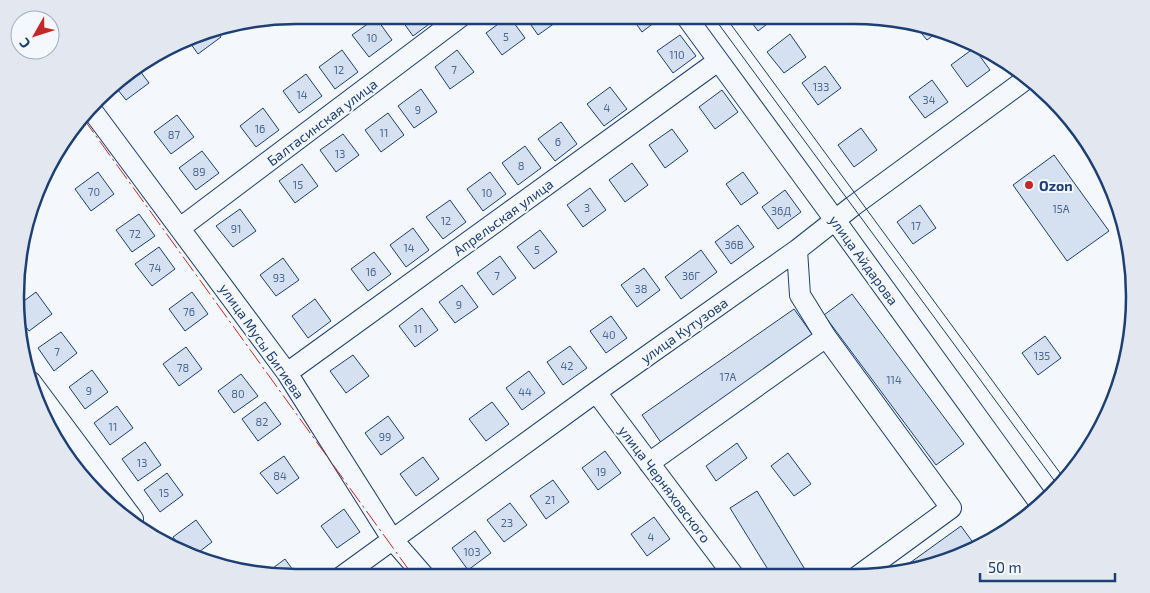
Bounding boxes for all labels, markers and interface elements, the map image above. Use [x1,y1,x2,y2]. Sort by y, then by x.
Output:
north arrow [10,10,60,60]
house number: 5 [503,30,509,43]
house number: 10 [366,31,378,44]
text: С [15,35,34,52]
house number: 110 [669,48,685,61]
house number: 12 [334,63,344,76]
house number: 7 [451,63,457,76]
street label: Балтасинская улица [263,75,381,169]
house number: 133 [813,80,829,93]
house number: 14 [296,88,308,101]
house number: 34 [923,93,936,106]
house number: 4 [604,101,611,114]
house number: 9 [415,103,421,116]
house number: 16 [255,122,265,135]
house number: 11 [380,126,388,139]
house number: 87 [168,128,181,141]
house number: 6 [555,135,561,148]
house number: 13 [335,147,345,160]
house number: 8 [518,159,524,172]
house number: 89 [193,165,205,178]
street label: Апрельская улица [450,175,556,259]
place label: Ozon [1039,177,1073,194]
house number: 15 [293,178,303,191]
marker: Ozon [1023,179,1035,191]
house number: 70 [88,185,100,198]
house number: 10 [481,186,493,199]
house number: 3 [584,201,590,214]
house number: 15А [1052,202,1070,215]
house number: 36Д [771,204,791,217]
street label: улица Айдарова [826,212,902,308]
house number: 12 [441,214,451,227]
house number: 17 [911,219,921,232]
house number: 91 [231,222,241,235]
house number: 72 [129,227,141,240]
house number: 36В [724,238,744,251]
house number: 14 [403,241,415,254]
house number: 5 [534,243,540,256]
house number: 74 [149,261,161,274]
house number: 16 [366,265,376,278]
house number: 7 [494,269,500,282]
house number: 36Г [682,269,700,282]
house number: 93 [273,271,285,284]
street label: улица Мусы Бигиева [216,280,308,402]
house number: 38 [635,282,647,295]
street label: улица Кутузова [637,294,731,366]
house number: 9 [456,298,462,311]
house number: 76 [183,305,195,318]
house number: 11 [414,322,422,335]
house number: 40 [602,328,616,341]
house number: 7 [54,345,60,358]
house number: 135 [1034,349,1050,362]
house number: 42 [561,359,573,372]
house number: 78 [177,361,189,374]
house number: 17А [720,370,737,383]
house number: 114 [886,373,902,386]
house number: 9 [86,384,92,397]
house number: 44 [518,385,532,398]
house number: 80 [231,387,245,400]
house number: 82 [256,415,268,428]
house number: 11 [109,420,117,433]
street label: улица Черняховского [615,422,715,546]
house number: 99 [379,430,391,443]
house number: 13 [137,456,147,469]
house number: 19 [596,465,606,478]
house number: 84 [273,469,287,482]
house number: 15 [159,486,169,499]
house number: 21 [545,493,555,506]
house number: 23 [501,516,513,529]
house number: 4 [648,530,655,543]
house number: 103 [463,545,481,558]
scale bar [980,550,1115,582]
text: 50 m [988,558,1022,576]

